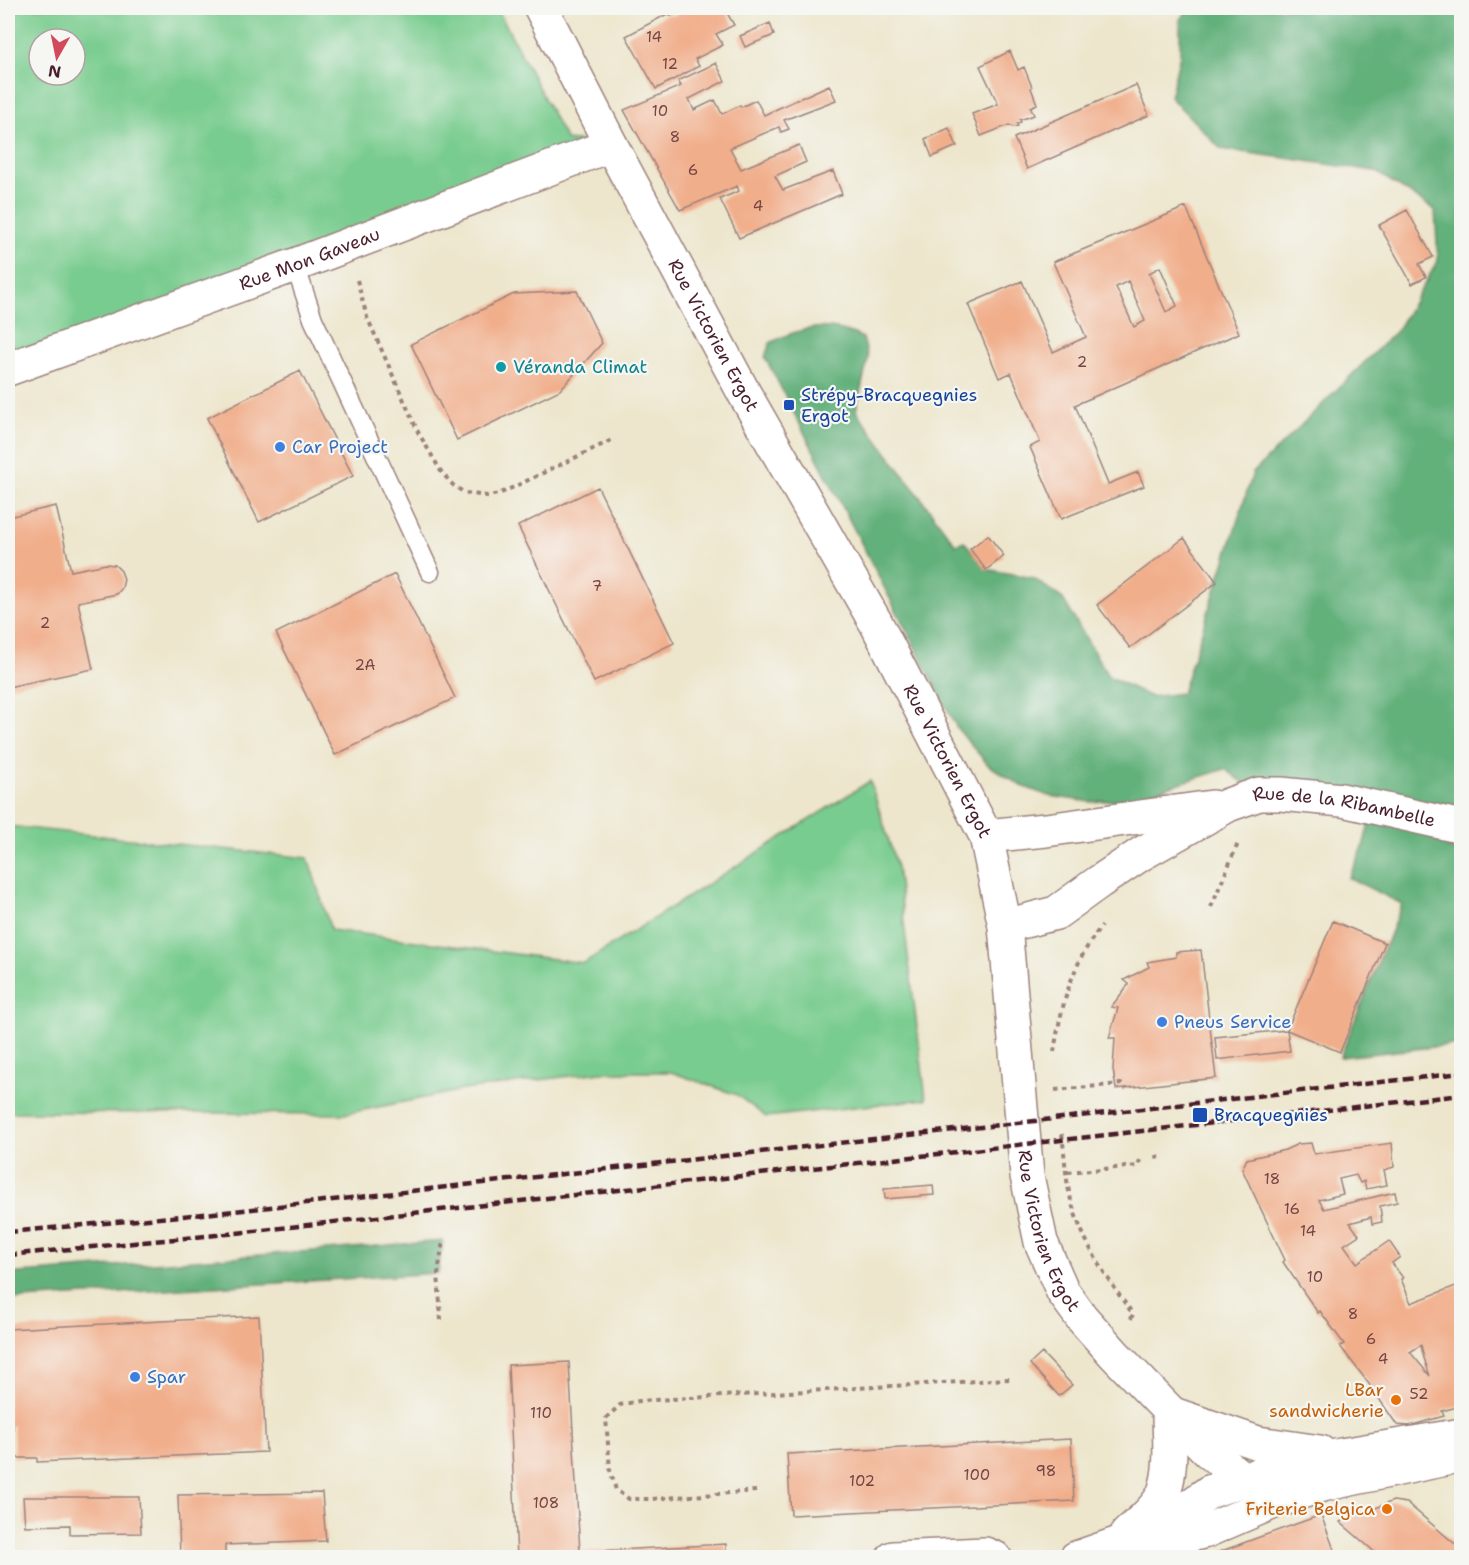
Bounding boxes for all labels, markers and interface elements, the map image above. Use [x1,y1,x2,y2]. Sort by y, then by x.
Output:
north arrow [27,27,87,87]
house number: 14 [646,27,662,47]
house number: 12 [662,54,678,74]
text: N [47,60,63,83]
house number: 10 [652,101,668,121]
house number: 8 [670,127,680,147]
house number: 6 [688,160,698,180]
house number: 4 [753,196,763,216]
street label: Rue Mon Gaveau [236,222,383,296]
street label: Rue Victorien Ergot [662,255,764,416]
house number: 2 [1077,352,1087,372]
place label: Véranda Climat [513,355,647,379]
marker: Véranda Climat [494,360,508,374]
place label: Strépy-Bracquegnies Ergot [801,383,978,428]
marker: Strépy-Bracquegnies Ergot [782,398,796,412]
place label: Car Project [292,435,388,459]
marker: Car Project [273,440,287,454]
house number: 7 [592,576,602,596]
house number: 2 [40,613,50,633]
house number: 2A [355,655,375,675]
street label: Rue Victorien Ergot [898,680,997,842]
street label: Rue de la Ribambelle [1249,781,1438,833]
place label: Pneus Service [1174,1010,1292,1034]
marker: Pneus Service [1155,1015,1169,1029]
place label: Bracquegnies [1214,1103,1328,1127]
marker: Bracquegnies [1191,1106,1209,1124]
street label: Rue Victorien Ergot [1013,1149,1086,1317]
house number: 18 [1264,1169,1280,1189]
house number: 16 [1284,1199,1300,1219]
house number: 14 [1300,1221,1316,1241]
house number: 10 [1307,1267,1323,1287]
house number: 8 [1348,1304,1358,1324]
house number: 6 [1366,1329,1376,1349]
house number: 4 [1378,1349,1388,1369]
place label: Spar [147,1365,186,1389]
marker: Spar [128,1370,142,1384]
place label: LBar sandwicherie [1269,1378,1384,1423]
house number: 52 [1410,1384,1428,1404]
marker: LBar sandwicherie [1389,1393,1403,1407]
house number: 110 [530,1403,552,1423]
house number: 98 [1036,1461,1056,1481]
house number: 100 [964,1465,990,1485]
house number: 102 [849,1471,875,1491]
house number: 108 [533,1493,559,1513]
place label: Friterie Belgica [1246,1497,1375,1521]
marker: Friterie Belgica [1380,1502,1394,1516]

